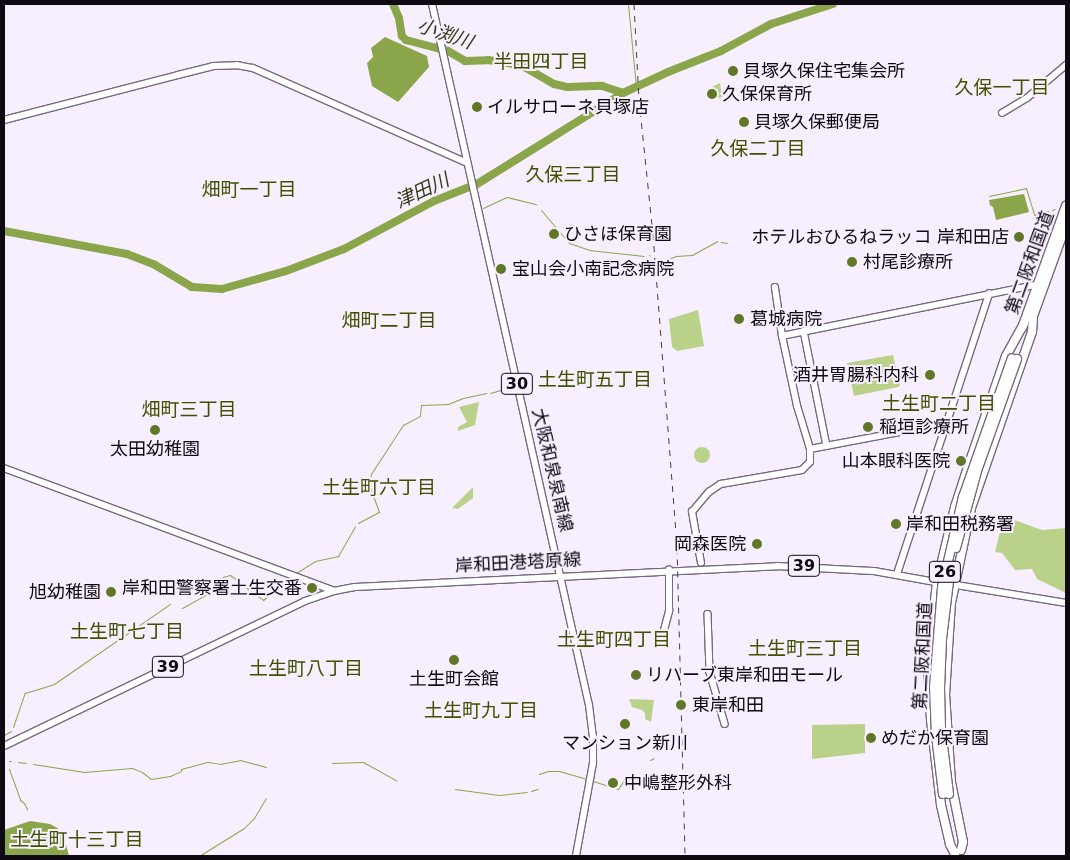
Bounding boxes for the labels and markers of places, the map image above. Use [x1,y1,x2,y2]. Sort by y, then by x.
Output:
place label: 貝塚久保住宅集会所 [743,60,905,82]
marker: 貝塚久保住宅集会所 [727,65,739,77]
place label: 久保保育所 [722,83,812,105]
marker: 久保保育所 [706,88,718,100]
place label: イルサローネ貝塚店 [487,96,649,118]
marker: イルサローネ貝塚店 [471,101,483,113]
place label: 貝塚久保郵便局 [754,111,880,133]
marker: 貝塚久保郵便局 [738,116,750,128]
place label: ひさほ保育園 [564,223,672,245]
place label: ホテルおひるねラッコ 岸和田店 [751,226,1009,248]
marker: ひさほ保育園 [548,228,560,240]
marker: ホテルおひるねラッコ 岸和田店 [1013,231,1025,243]
place label: 村尾診療所 [863,251,953,273]
marker: 村尾診療所 [845,255,859,269]
place label: 宝山会小南記念病院 [512,258,674,280]
marker: 宝山会小南記念病院 [494,262,508,276]
place label: 葛城病院 [750,308,822,330]
marker: 葛城病院 [732,312,746,326]
place label: 酒井胃腸科内科 [793,364,919,386]
marker: 酒井胃腸科内科 [923,368,937,382]
place label: 稲垣診療所 [879,416,969,438]
marker: 稲垣診療所 [861,420,875,434]
marker: 太田幼稚園 [149,424,161,436]
place label: 太田幼稚園 [110,438,200,460]
place label: 山本眼科医院 [842,450,950,472]
marker: 山本眼科医院 [954,454,968,468]
place label: 岸和田税務署 [906,513,1014,535]
marker: 岸和田税務署 [890,518,902,530]
place label: 岡森医院 [674,533,746,555]
marker: 岡森医院 [750,537,764,551]
place label: 岸和田警察署土生交番 [122,577,302,599]
place label: 旭幼稚園 [29,581,101,603]
marker: 岸和田警察署土生交番 [306,582,318,594]
marker: 旭幼稚園 [105,586,117,598]
marker: 土生町会館 [448,654,460,666]
place label: リハーブ東岸和田モール [646,664,844,686]
place label: 土生町会館 [409,668,499,690]
marker: リハーブ東岸和田モール [630,669,642,681]
place label: 東岸和田 [692,694,764,716]
marker: 東岸和田 [674,698,688,712]
marker: マンション新川 [619,718,631,730]
place label: めだか保育園 [881,727,989,749]
place label: マンション新川 [562,732,688,754]
marker: めだか保育園 [865,732,877,744]
place label: 中嶋整形外科 [624,772,732,794]
marker: 中嶋整形外科 [606,776,620,790]

